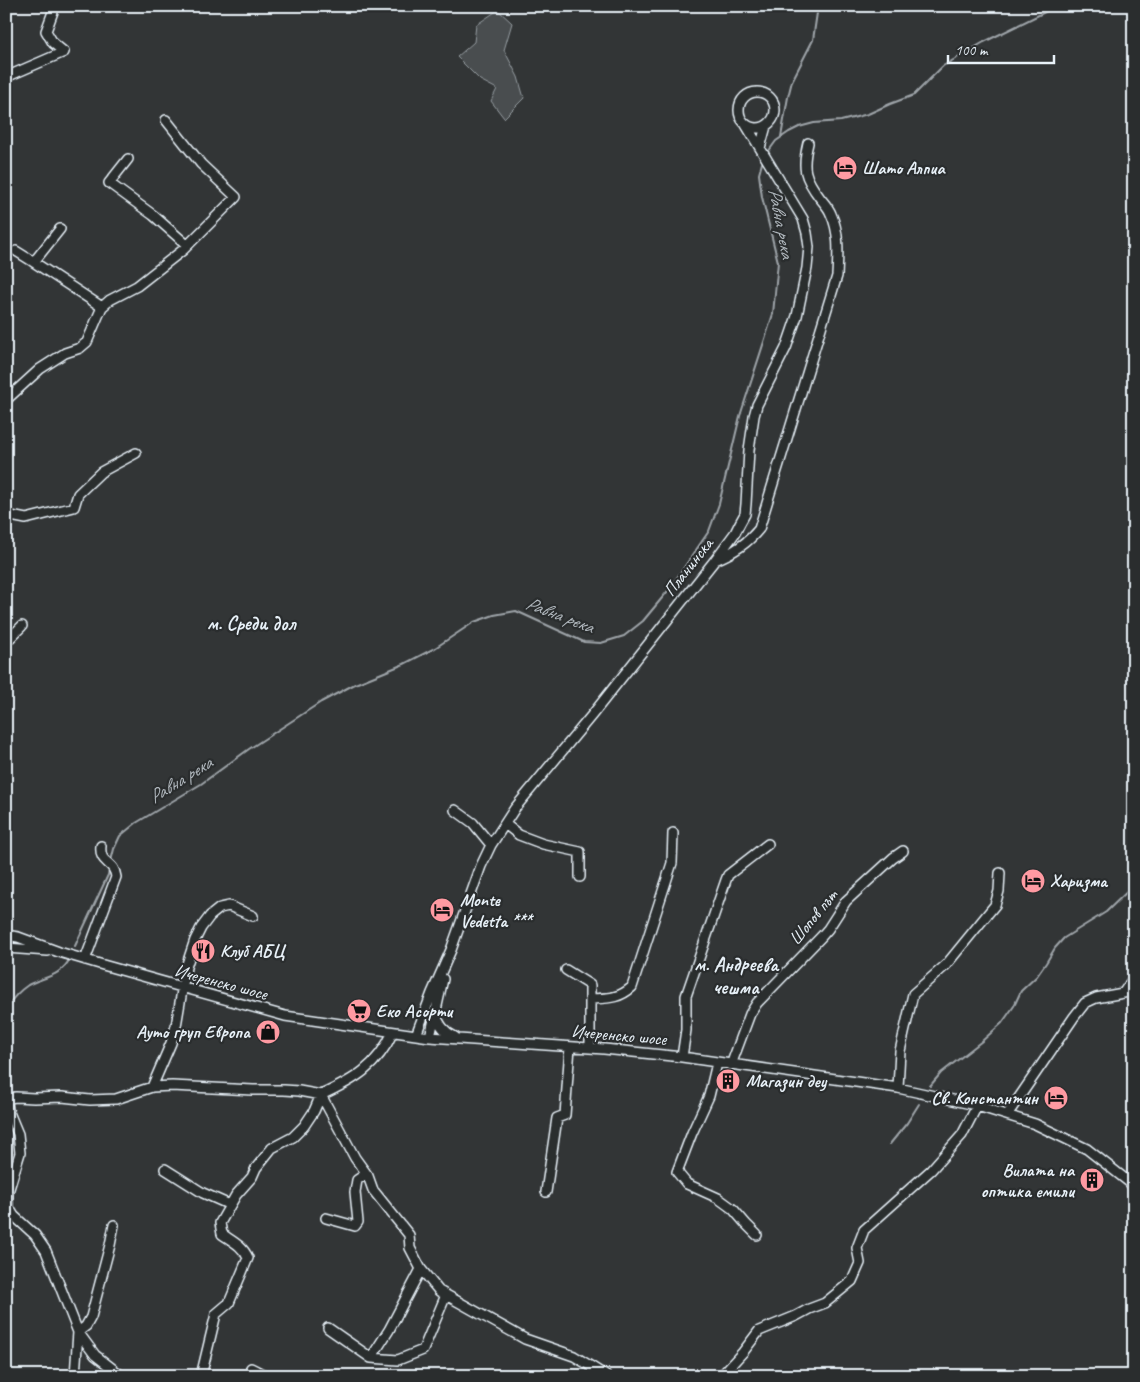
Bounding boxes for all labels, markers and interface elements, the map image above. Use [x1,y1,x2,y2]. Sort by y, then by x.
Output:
scale bar [948,32,1054,64]
text: 100 m [955,41,989,60]
hotel icon: Шато Алпиа [832,155,858,181]
place label: Шато Алпиа [862,157,946,179]
water label: Равна река [763,186,800,262]
street label: Планинска [658,532,719,601]
water label: Равна река [522,591,598,639]
district label: м. Среди дол [207,611,297,636]
water label: Равна река [144,750,218,809]
hotel icon: Харизма [1020,868,1046,894]
place label: Харизма [1050,870,1109,893]
street label: Шопов път [784,883,843,949]
place label: Monte Vedetta *** [460,889,534,932]
hotel icon: Monte Vedetta *** [429,897,455,923]
restaurant icon: Клуб АБЦ [190,938,216,964]
place label: Клуб АБЦ [220,940,287,962]
district label: м. Андреева чешма [694,952,780,1000]
street label: Ичеренско шосе [172,959,271,1005]
supermarket icon: Еко Асорти [346,998,372,1024]
place label: Еко Асорти [376,1000,454,1022]
shop icon: Ауто груп Европа [255,1019,281,1045]
street label: Ичеренско шосе [571,1020,669,1050]
place label: Ауто груп Европа [136,1021,251,1043]
building icon: Магазин деу [715,1068,741,1094]
place label: Магазин деу [746,1070,827,1093]
hotel icon: Св. Константин [1043,1085,1069,1111]
place label: Св. Константин [931,1087,1040,1109]
place label: Вилата на оптика емили [981,1159,1076,1202]
building icon: Вилата на оптика емили [1079,1167,1105,1193]

